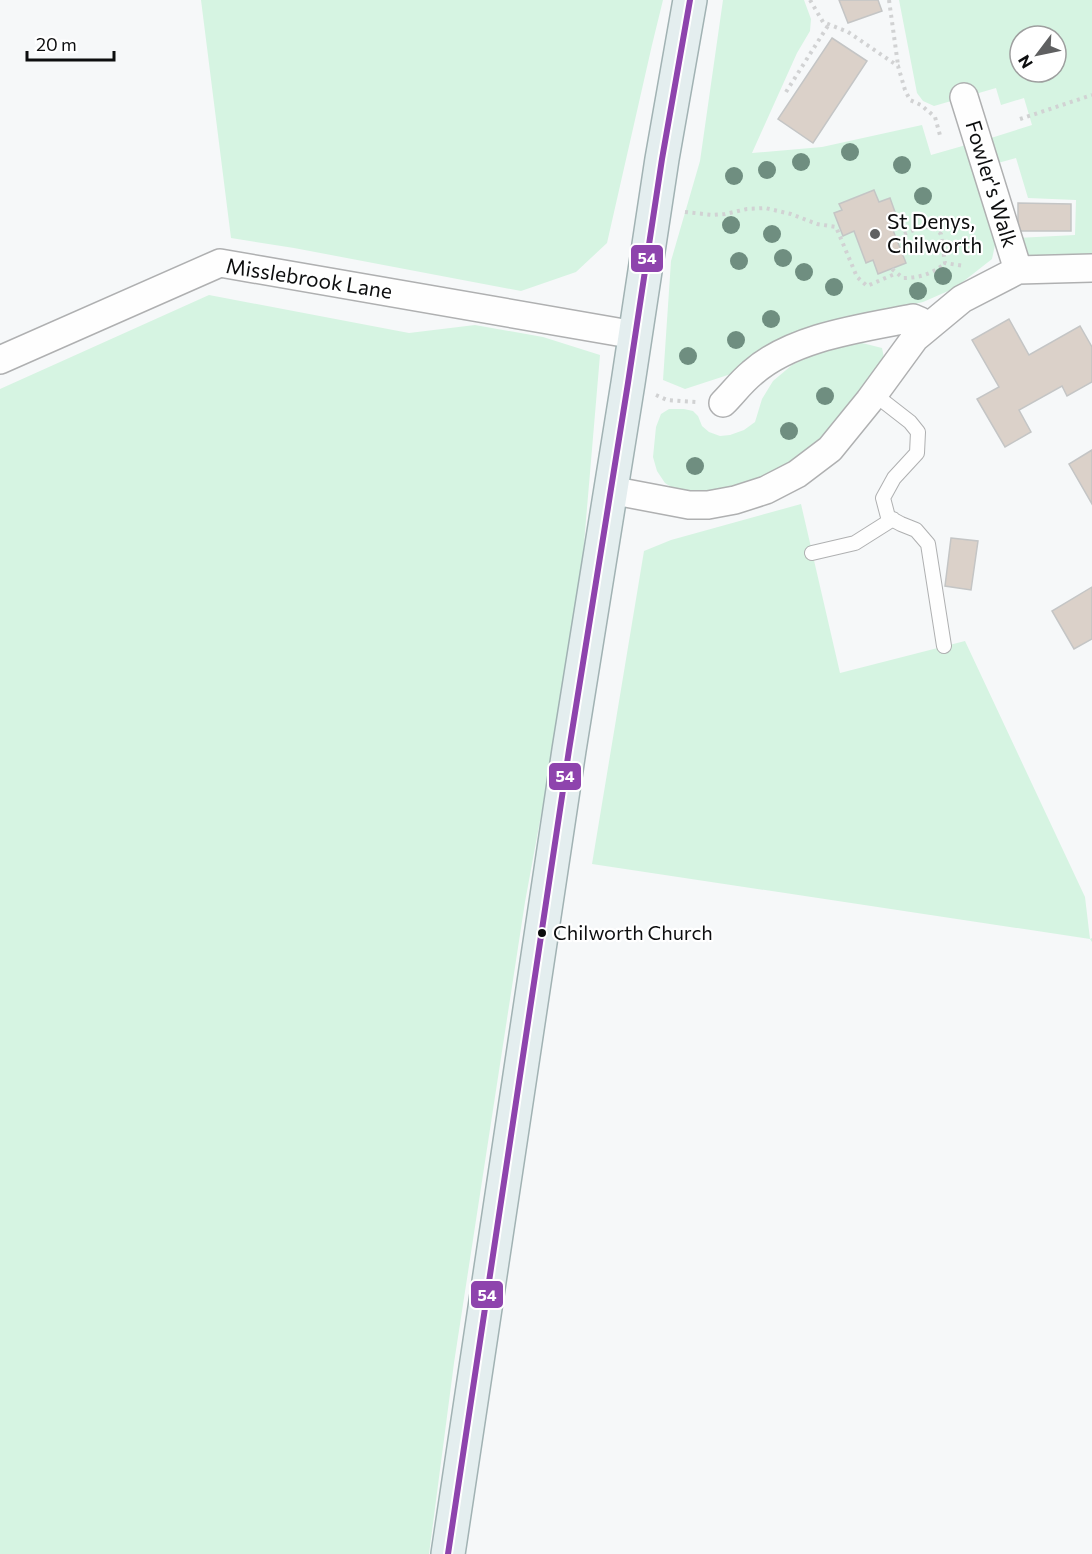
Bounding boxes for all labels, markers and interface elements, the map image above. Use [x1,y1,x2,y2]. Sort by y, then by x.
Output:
scale bar [27,24,114,62]
north arrow [1008,24,1068,84]
text: 20 m [36,33,77,55]
text: N [1014,52,1036,72]
street label: Fowler's Walk [961,117,1024,250]
place label: St Denys, Chilworth [887,208,982,257]
marker: St Denys, Chilworth [868,227,882,241]
line badge: 54 [630,244,664,273]
text: 54 [637,248,657,267]
street label: Misslebrook Lane [224,252,394,303]
line badge: 54 [548,762,582,791]
text: 54 [555,766,575,785]
place label: Chilworth Church [553,920,713,944]
marker: Chilworth Church [536,927,548,939]
line badge: 54 [470,1280,504,1309]
text: 54 [477,1285,497,1304]

